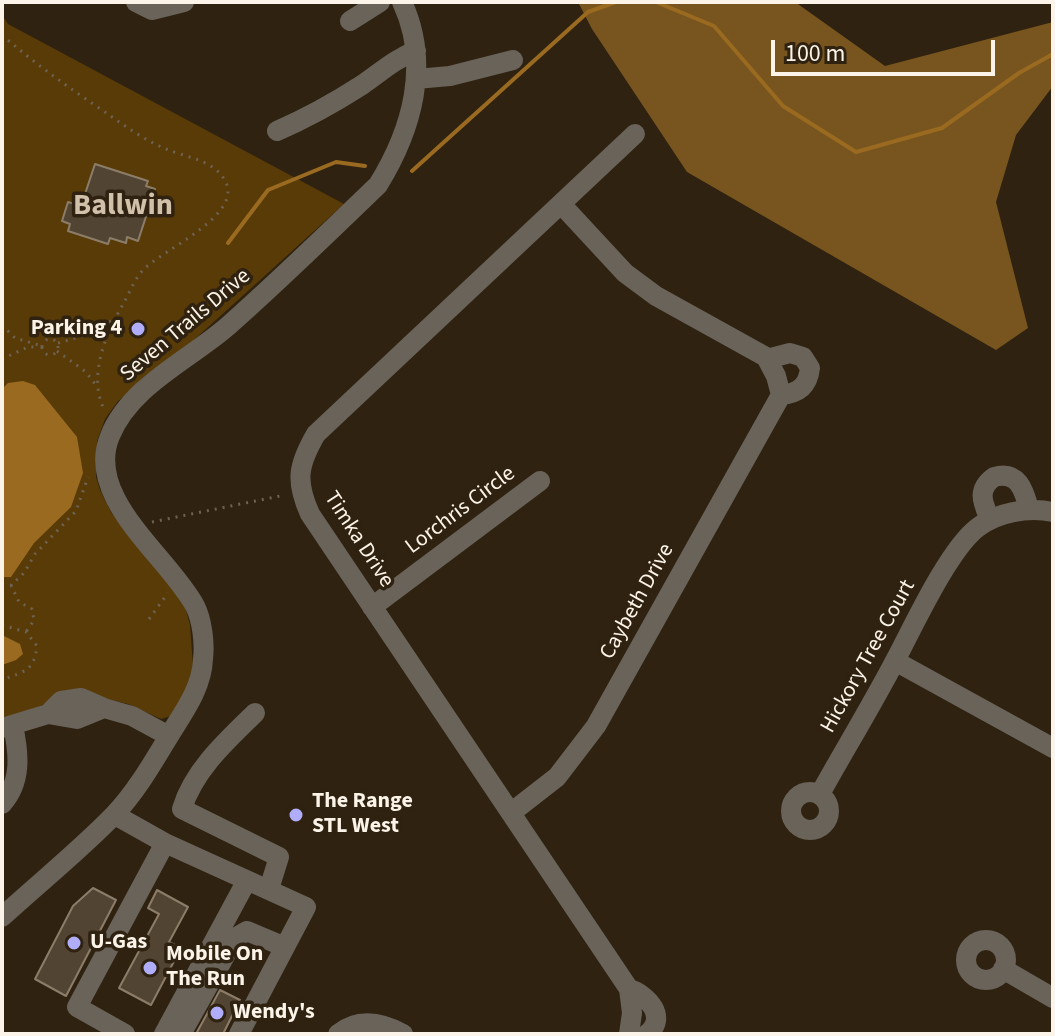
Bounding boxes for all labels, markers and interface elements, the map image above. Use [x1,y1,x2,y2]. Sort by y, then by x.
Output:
scale bar [775,24,999,74]
text: 100 m [785,36,845,71]
district label: Ballwin [73,189,173,225]
street label: Seven Trails Drive [116,264,256,388]
place label: Parking 4 [31,316,122,342]
marker: Parking 4 [129,320,147,338]
street label: Lorchris Circle [401,461,521,561]
street label: Timka Drive [317,487,399,593]
street label: Caybeth Drive [595,540,681,664]
street label: Hickory Tree Court [816,576,922,738]
place label: The Range STL West [312,789,413,840]
marker: The Range STL West [287,806,305,824]
place label: U-Gas [90,930,147,956]
marker: U-Gas [65,934,83,952]
place label: Mobile On The Run [166,942,263,994]
marker: Mobile On The Run [141,959,159,977]
place label: Wendy's [233,1000,315,1026]
marker: Wendy's [208,1004,226,1022]

